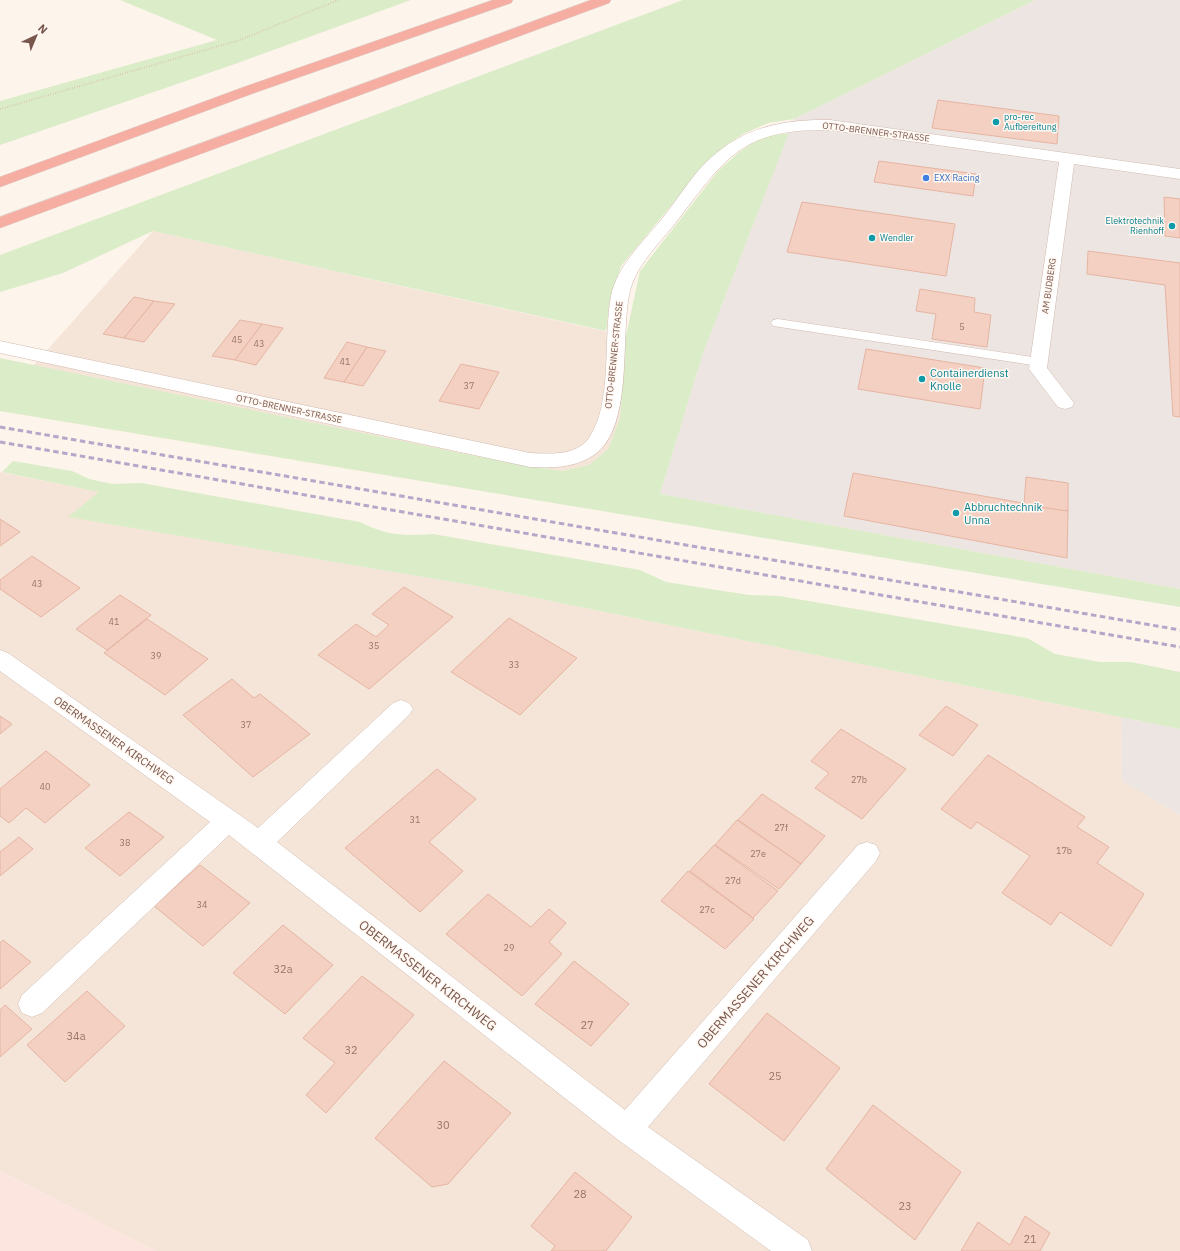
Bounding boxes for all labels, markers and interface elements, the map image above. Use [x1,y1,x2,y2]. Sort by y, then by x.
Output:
north arrow [16,16,56,56]
text: N [35,21,51,37]
place label: pro-rec Aufbereitung [1004,111,1057,132]
marker: pro-rec Aufbereitung [991,117,1001,127]
street label: OTTO-BRENNER-STRASSE [822,119,930,144]
place label: EXX Racing [934,172,980,183]
marker: EXX Racing [921,173,931,183]
place label: Elektrotechnik Rienhoff [1105,215,1164,236]
marker: Elektrotechnik Rienhoff [1167,221,1177,231]
place label: Wendler [880,232,915,243]
marker: Wendler [867,233,877,243]
street label: AM BUDBERG [1039,257,1058,315]
street label: OTTO-BRENNER-STRASSE [602,301,625,409]
house number: 5 [959,321,965,332]
house number: 45 [232,334,242,345]
house number: 43 [254,338,264,349]
house number: 41 [340,356,350,367]
place label: Containerdienst Knolle [930,366,1009,393]
marker: Containerdienst Knolle [917,374,927,384]
house number: 37 [464,380,474,391]
street label: OTTO-BRENNER-STRASSE [235,392,343,425]
place label: Abbruchtechnik Unna [964,500,1043,527]
marker: Abbruchtechnik Unna [951,508,961,518]
house number: 43 [32,578,42,589]
house number: 41 [109,616,119,627]
house number: 35 [369,640,379,651]
house number: 39 [151,650,161,661]
house number: 33 [509,659,519,670]
street label: OBERMASSENER KIRCHWEG [51,693,177,787]
house number: 37 [241,719,251,730]
house number: 27b [851,774,867,785]
house number: 40 [40,781,50,792]
house number: 31 [410,814,420,825]
house number: 27f [774,822,788,833]
house number: 38 [120,837,130,848]
house number: 17b [1056,845,1072,856]
house number: 27e [750,848,766,859]
house number: 27d [725,875,741,886]
house number: 34 [197,899,207,910]
house number: 27c [699,904,715,915]
street label: OBERMASSENER KIRCHWEG [693,912,818,1052]
street label: OBERMASSENER KIRCHWEG [355,916,500,1035]
house number: 29 [504,942,514,953]
house number: 32a [273,962,293,976]
house number: 27 [580,1018,594,1032]
house number: 34a [66,1029,86,1043]
house number: 32 [344,1043,358,1057]
house number: 25 [768,1069,782,1083]
house number: 30 [436,1118,450,1132]
house number: 28 [573,1187,587,1201]
house number: 23 [898,1199,912,1213]
house number: 21 [1023,1232,1037,1246]

